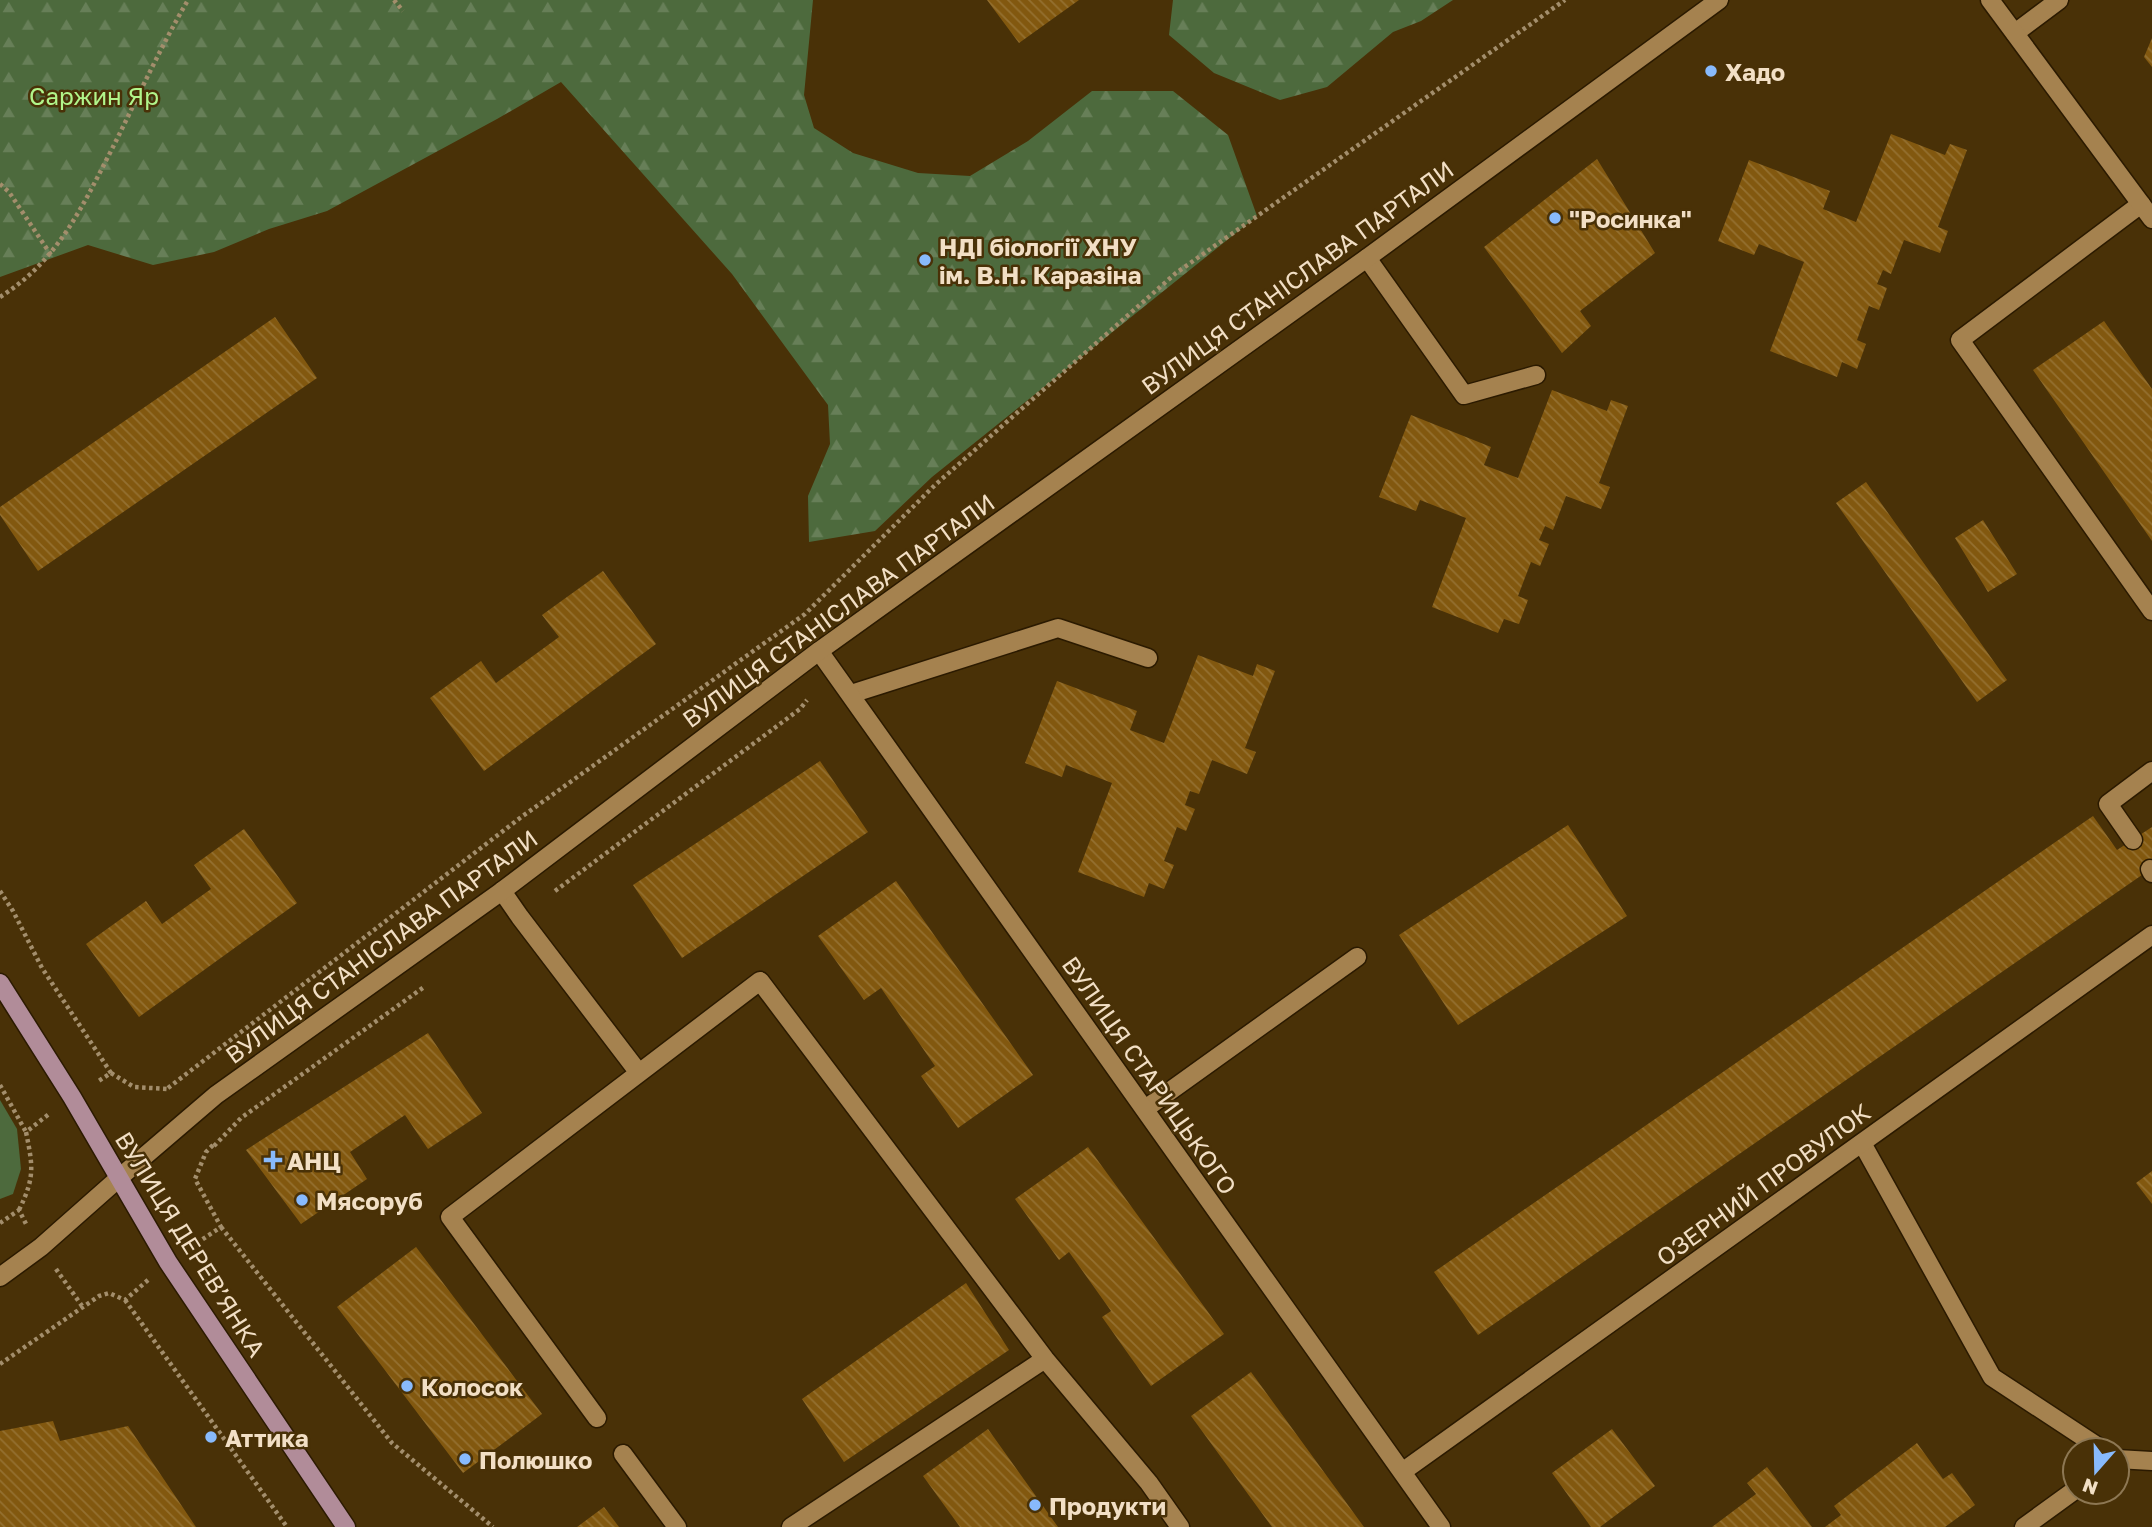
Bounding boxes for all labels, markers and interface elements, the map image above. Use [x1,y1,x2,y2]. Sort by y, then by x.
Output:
place label: Хадо [1725,57,1785,86]
marker: Хадо [1703,63,1719,79]
park label: Саржин Яр [29,81,159,110]
street label: ВУЛИЦЯ СТАНІСЛАВА ПАРТАЛИ [1135,154,1459,400]
place label: "Росинка" [1569,204,1692,233]
marker: "Росинка" [1547,210,1563,226]
place label: НДІ біології ХНУ ім. В.Н. Каразіна [939,232,1141,289]
marker: НДІ біології ХНУ ім. В.Н. Каразіна [917,252,933,268]
street label: ВУЛИЦЯ СТАНІСЛАВА ПАРТАЛИ [676,487,1000,733]
street label: ВУЛИЦЯ СТАНІСЛАВА ПАРТАЛИ [219,823,543,1069]
street label: ВУЛИЦЯ СТАРИЦЬКОГО [1057,950,1243,1200]
street label: ОЗЕРНИЙ ПРОВУЛОК [1650,1097,1876,1271]
street label: ВУЛИЦЯ ДЕРЕВ’ЯНКА [110,1126,272,1362]
place label: АНЦ [287,1146,341,1175]
marker: АНЦ [265,1152,281,1168]
place label: Мясоруб [316,1186,423,1215]
marker: Мясоруб [294,1192,310,1208]
place label: Колосок [421,1372,523,1401]
marker: Колосок [399,1378,415,1394]
place label: Аттика [225,1423,309,1452]
marker: Аттика [203,1429,219,1445]
north arrow [2061,1436,2131,1506]
place label: Полюшко [479,1445,592,1474]
marker: Полюшко [457,1451,473,1467]
text: N [2079,1474,2101,1501]
place label: Продукти [1049,1491,1166,1520]
marker: Продукти [1027,1497,1043,1513]

